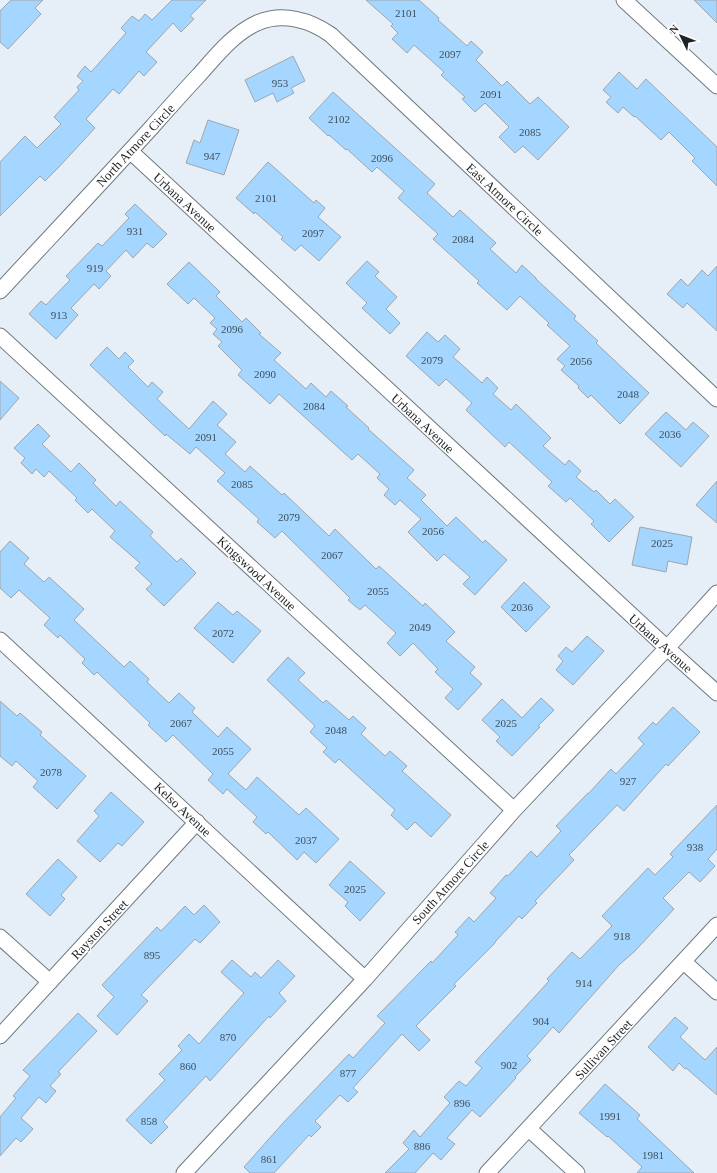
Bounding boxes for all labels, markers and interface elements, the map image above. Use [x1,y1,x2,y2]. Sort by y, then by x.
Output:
house number: 2101 [395,7,417,19]
north arrow [661,16,701,56]
text: N [667,22,681,36]
house number: 2097 [439,48,462,60]
house number: 953 [272,77,289,89]
house number: 2091 [480,88,502,100]
street label: North Atmore Circle [93,101,178,190]
house number: 2102 [328,113,350,125]
house number: 2085 [519,126,542,138]
house number: 947 [204,150,221,162]
house number: 2096 [371,152,394,164]
street label: East Atmore Circle [463,160,546,239]
street label: Urbana Avenue [150,170,219,235]
house number: 2101 [255,192,277,204]
house number: 931 [127,225,143,237]
house number: 2097 [302,227,325,239]
house number: 2084 [452,233,475,245]
house number: 919 [87,262,104,274]
house number: 913 [51,309,68,321]
house number: 2096 [221,323,244,335]
house number: 2079 [421,354,444,366]
house number: 2056 [570,355,593,367]
house number: 2090 [254,368,277,380]
house number: 2048 [617,388,640,400]
street label: Urbana Avenue [388,391,457,456]
house number: 2084 [303,400,326,412]
house number: 2036 [659,428,682,440]
house number: 2091 [195,431,217,443]
house number: 2085 [231,478,254,490]
house number: 2079 [278,511,301,523]
house number: 2056 [422,525,445,537]
street label: Kingswood Avenue [214,533,299,614]
house number: 2025 [651,537,674,549]
house number: 2067 [321,549,344,561]
house number: 2055 [367,585,390,597]
house number: 2036 [511,601,534,613]
street label: Urbana Avenue [626,611,696,676]
house number: 2049 [409,621,432,633]
house number: 2072 [212,627,234,639]
house number: 2067 [170,717,193,729]
house number: 2025 [495,717,518,729]
house number: 2048 [325,724,348,736]
house number: 2055 [212,745,235,757]
house number: 2078 [40,766,63,778]
house number: 927 [620,775,637,787]
street label: Kelso Avenue [151,779,214,840]
house number: 2037 [295,834,318,846]
street label: South Atmore Circle [409,837,492,927]
house number: 938 [687,841,704,853]
house number: 2025 [344,883,367,895]
street label: Rayston Street [68,896,131,962]
house number: 918 [614,930,631,942]
house number: 895 [144,949,161,961]
house number: 914 [576,977,593,989]
house number: 904 [533,1015,550,1027]
street label: Sullivan Street [572,1016,635,1083]
house number: 870 [220,1031,237,1043]
house number: 902 [501,1059,517,1071]
house number: 860 [180,1060,197,1072]
house number: 877 [340,1067,357,1079]
house number: 896 [454,1097,471,1109]
house number: 1991 [599,1110,621,1122]
house number: 858 [141,1115,158,1127]
house number: 886 [414,1140,431,1152]
house number: 1981 [642,1149,664,1161]
house number: 861 [261,1153,277,1165]

